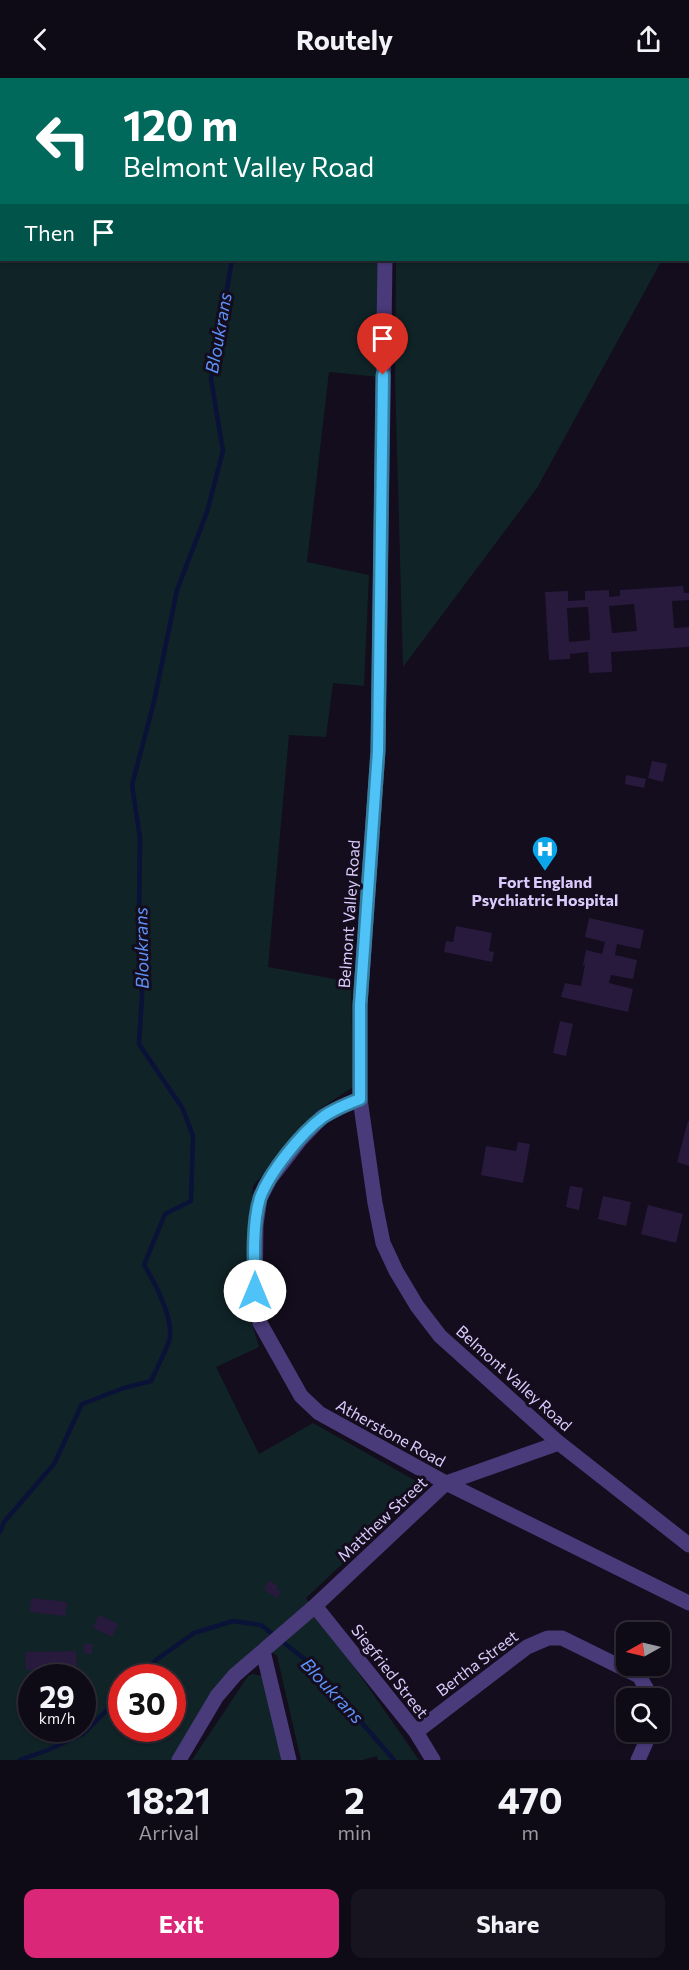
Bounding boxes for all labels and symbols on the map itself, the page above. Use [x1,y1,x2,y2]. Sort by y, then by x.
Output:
water label: Bloukrans [200,291,236,375]
pin [357,313,408,375]
hospital icon: Fort England Psychiatric Hospital [530,834,560,872]
street label: Belmont Valley Road [334,839,363,989]
place label: Fort England Psychiatric Hospital [472,872,618,909]
water label: Bloukrans [129,907,153,989]
position arrow [223,1259,287,1323]
street label: Belmont Valley Road [453,1321,576,1434]
street label: Atherstone Road [333,1395,449,1470]
street label: Matthew Street [333,1472,431,1565]
street label: Siegfried Street [348,1620,433,1722]
north arrow [616,1622,670,1676]
street label: Bertha Street [432,1625,522,1700]
water label: Bloukrans [297,1653,369,1728]
speed limit sign: 30 [108,1664,186,1742]

